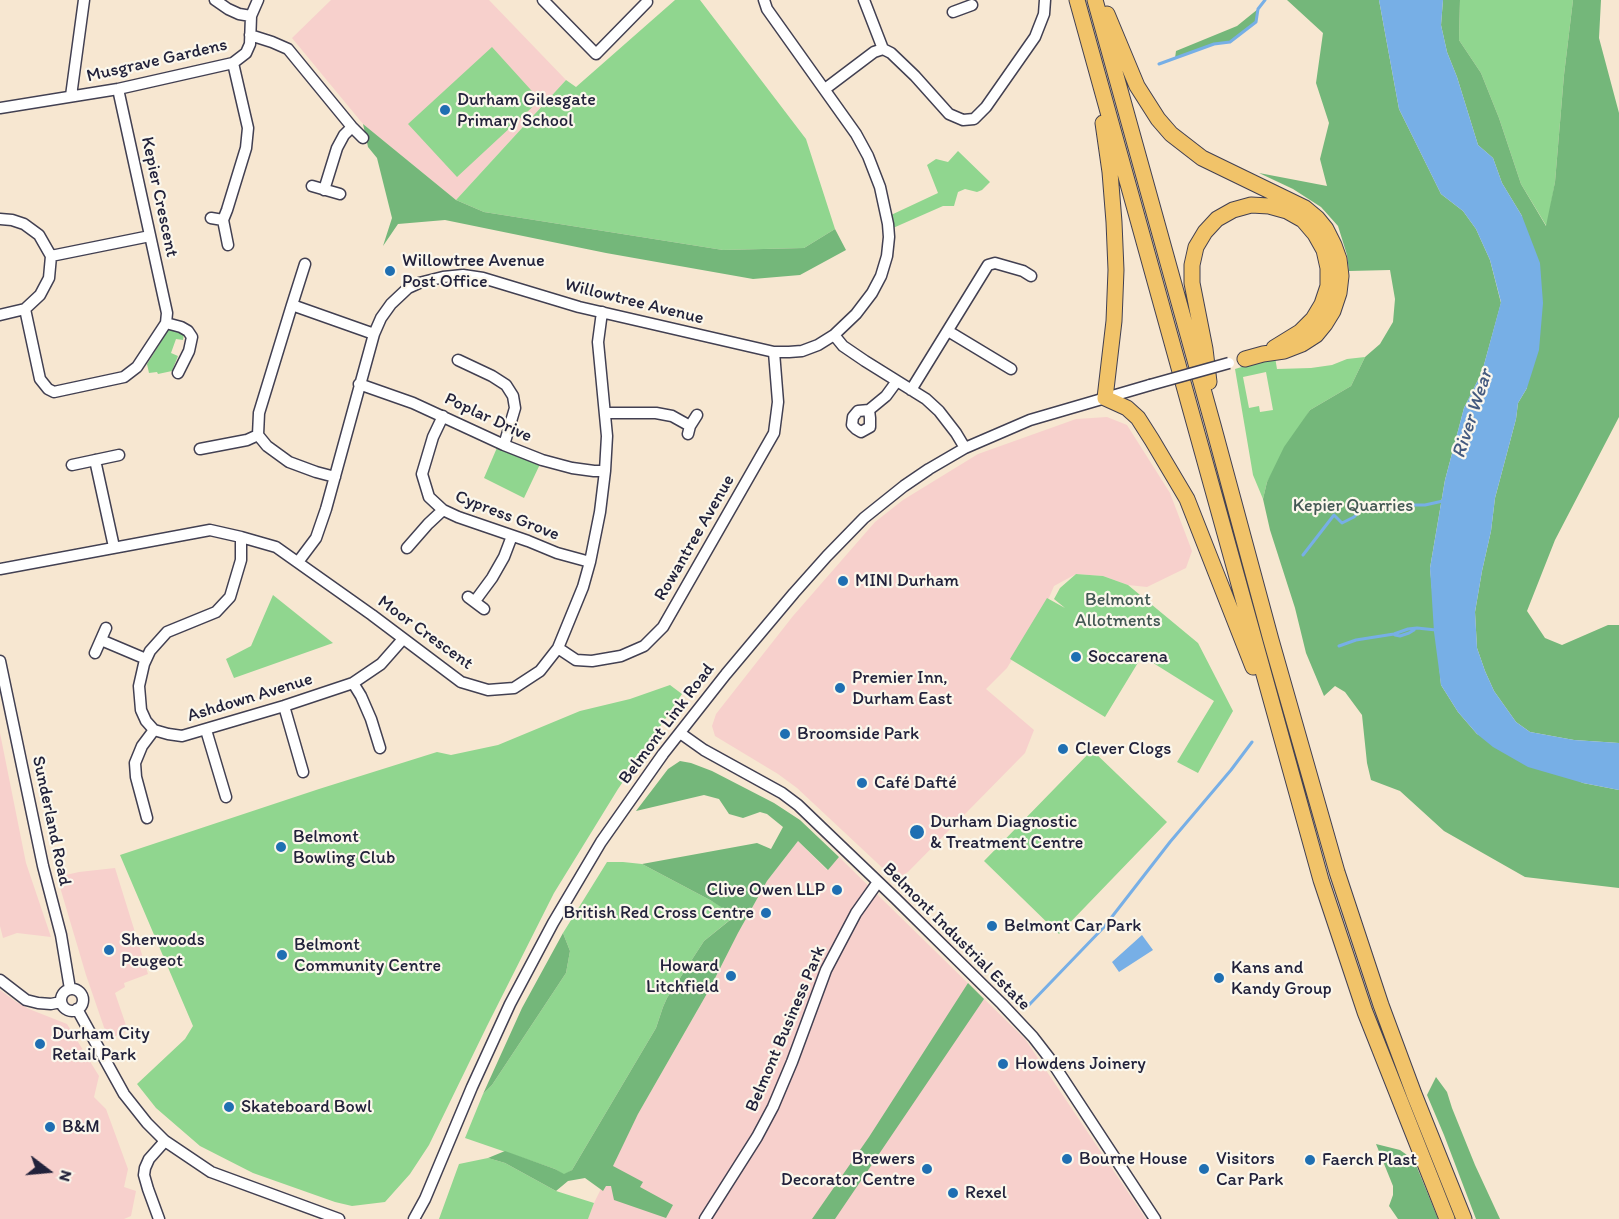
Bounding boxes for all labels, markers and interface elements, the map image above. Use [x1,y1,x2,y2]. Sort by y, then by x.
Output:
street label: Musgrave Gardens [85,34,229,88]
place label: Durham Gilesgate Primary School [457,89,596,132]
marker: Durham Gilesgate Primary School [438,103,452,117]
street label: Kepier Crescent [136,135,182,259]
place label: Willowtree Avenue Post Office [402,250,545,292]
marker: Willowtree Avenue Post Office [383,264,397,278]
street label: Willowtree Avenue [562,274,706,330]
water label: River Wear [1447,367,1499,461]
street label: Poplar Drive [441,388,535,448]
street label: Rowantree Avenue [650,471,740,605]
street label: Cypress Grove [452,486,562,546]
park label: Kepier Quarries [1293,495,1413,517]
place label: MINI Durham [855,570,959,592]
marker: MINI Durham [836,574,850,588]
park label: Belmont Allotments [1075,589,1161,632]
street label: Moor Crescent [373,591,477,675]
place label: Soccarena [1088,646,1168,668]
marker: Soccarena [1069,650,1083,664]
street label: Belmont Link Road [614,659,720,789]
place label: Premier Inn, Durham East [852,667,952,710]
street label: Ashdown Avenue [185,669,315,727]
marker: Premier Inn, Durham East [833,681,847,695]
place label: Broomside Park [797,723,919,745]
marker: Broomside Park [778,727,792,741]
place label: Clever Clogs [1075,738,1171,760]
marker: Clever Clogs [1056,742,1070,756]
street label: Sunderland Road [27,754,75,888]
place label: Café Dafté [874,772,957,794]
marker: Café Dafté [855,776,869,790]
place label: Durham Diagnostic & Treatment Centre [930,811,1083,854]
marker: Durham Diagnostic & Treatment Centre [908,823,926,841]
place label: Belmont Bowling Club [293,826,395,868]
marker: Belmont Bowling Club [274,840,288,854]
street label: Belmont Industrial Estate [877,858,1035,1016]
place label: Clive Owen LLP [707,879,825,901]
marker: Clive Owen LLP [830,883,844,897]
place label: British Red Cross Centre [563,902,754,924]
marker: British Red Cross Centre [759,906,773,920]
place label: Belmont Car Park [1004,915,1142,937]
marker: Belmont Car Park [985,919,999,933]
place label: Sherwoods Peugeot [121,929,205,972]
place label: Belmont Community Centre [294,934,441,976]
marker: Sherwoods Peugeot [102,943,116,957]
street label: Belmont Business Park [741,943,831,1115]
marker: Belmont Community Centre [275,948,289,962]
place label: Howard Litchfield [646,955,719,998]
place label: Kans and Kandy Group [1231,957,1332,1000]
marker: Howard Litchfield [724,969,738,983]
marker: Kans and Kandy Group [1212,971,1226,985]
place label: Durham City Retail Park [52,1023,150,1066]
marker: Durham City Retail Park [33,1037,47,1051]
place label: Howdens Joinery [1015,1053,1146,1075]
marker: Howdens Joinery [996,1057,1010,1071]
place label: Skateboard Bowl [241,1096,372,1118]
marker: Skateboard Bowl [222,1100,236,1114]
place label: B&M [62,1116,100,1138]
marker: B&M [43,1120,57,1134]
north arrow [18,1141,78,1201]
place label: Brewers Decorator Centre [781,1148,915,1190]
place label: Bourne House [1079,1148,1187,1170]
place label: Visitors Car Park [1216,1148,1284,1190]
place label: Faerch Plast [1322,1149,1417,1171]
marker: Bourne House [1060,1152,1074,1166]
marker: Faerch Plast [1303,1153,1317,1167]
marker: Brewers Decorator Centre [920,1162,934,1176]
marker: Visitors Car Park [1197,1162,1211,1176]
text: N [55,1168,76,1184]
place label: Rexel [965,1182,1007,1204]
marker: Rexel [946,1186,960,1200]

